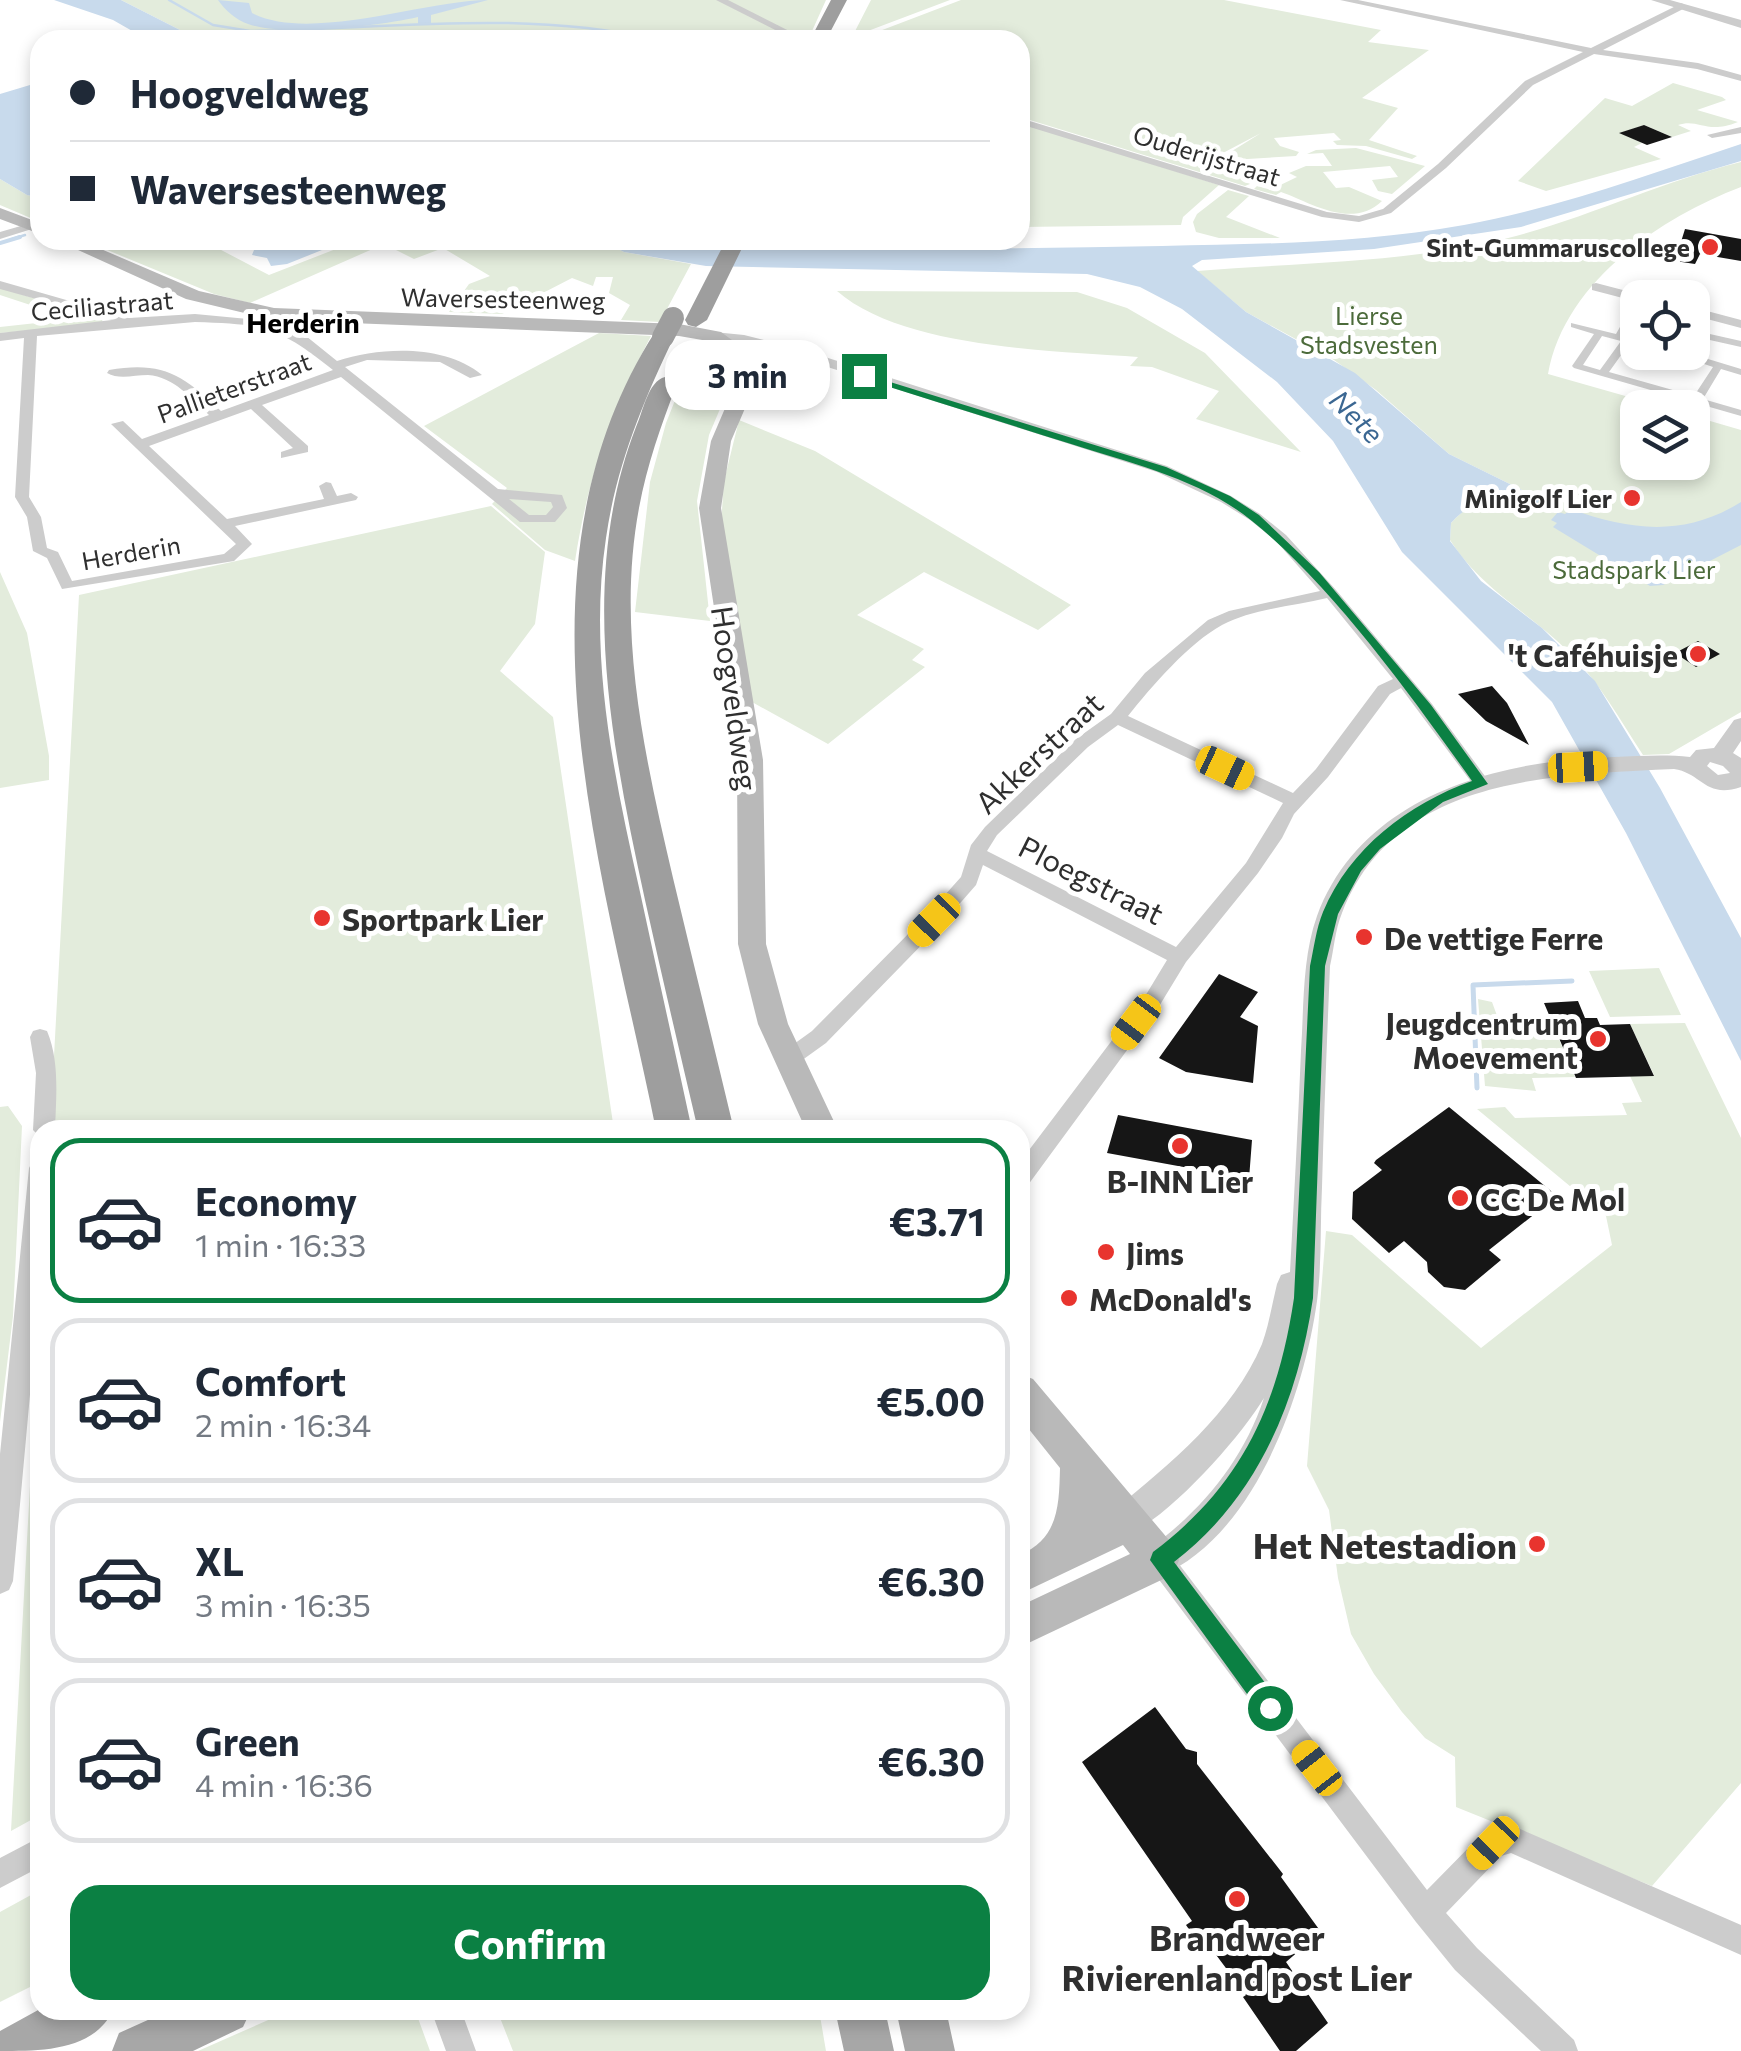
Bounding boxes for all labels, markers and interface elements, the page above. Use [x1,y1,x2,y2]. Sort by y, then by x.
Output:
text: Hoogveldweg [130,69,369,116]
street label: Ouderijstraat [1130,118,1284,192]
text: Waversesteenweg [130,165,446,212]
place label: Sint-Gummaruscollege [1426,232,1690,262]
marker: Sint-Gummaruscollege [1699,236,1721,258]
map controls [1620,280,1710,480]
button: locate [1620,280,1710,370]
street label: Waversesteenweg [400,281,606,315]
street label: Ceciliastraat [30,284,174,326]
park label: Lierse Stadsvesten [1300,300,1438,359]
district label: Herderin [246,305,360,339]
callout: 3 min [664,341,829,411]
street label: Pallieterstraat [153,345,315,429]
route end [842,354,887,399]
text: 3 min [707,355,788,395]
water label: Nete [1323,382,1391,450]
button: layers [1620,390,1710,480]
place label: Minigolf Lier [1464,483,1612,513]
marker: Minigolf Lier [1621,487,1643,509]
street label: Herderin [79,529,183,575]
park label: Stadspark Lier [1552,554,1716,584]
street label: Hoogveldweg [705,603,767,793]
place label: 't Caféhuisje [1508,636,1678,673]
marker: 't Caféhuisje [1687,643,1709,665]
street label: Akkerstraat [966,684,1110,820]
car [1191,742,1259,794]
car [1547,750,1609,784]
street label: Ploegstraat [1013,827,1171,931]
car [902,888,966,952]
place label: Sportpark Lier [342,900,544,937]
marker: Sportpark Lier [311,907,333,929]
place label: De vettige Ferre [1384,919,1603,956]
marker: De vettige Ferre [1353,926,1375,948]
car [1106,989,1166,1055]
place label: Jeugdcentrum Moevement [1386,1004,1578,1075]
marker: Jeugdcentrum Moevement [1587,1028,1609,1050]
marker: B-INN Lier [1169,1135,1191,1157]
place label: B-INN Lier [1107,1162,1253,1199]
icon: car [75,1176,165,1266]
text: Economy [195,1177,357,1224]
place label: CC De Mol [1480,1180,1625,1217]
marker: CC De Mol [1449,1187,1471,1209]
text: €3.71 [889,1197,985,1244]
text: 1 min · 16:33 [195,1224,366,1264]
place label: Jims [1126,1234,1184,1271]
marker: Jims [1095,1241,1117,1263]
place label: McDonald's [1089,1280,1252,1317]
marker: McDonald's [1058,1287,1080,1309]
icon: car [75,1356,165,1446]
text: Comfort [195,1357,346,1404]
text: €5.00 [877,1377,985,1424]
text: 2 min · 16:34 [195,1404,371,1444]
place label: Het Netestadion [1253,1523,1517,1566]
marker: Het Netestadion [1526,1533,1548,1555]
icon: car [75,1536,165,1626]
text: XL [195,1537,244,1584]
text: €6.30 [878,1557,985,1604]
text: 3 min · 16:35 [195,1584,371,1624]
route start [1248,1686,1293,1731]
icon: car [75,1716,165,1806]
text: Green [195,1717,300,1764]
car [1287,1735,1347,1801]
text: €6.30 [878,1737,985,1784]
text: 4 min · 16:36 [195,1764,373,1804]
car [1461,1811,1525,1875]
button: Confirm [70,1885,990,2000]
marker: Brandweer Rivierenland post Lier [1226,1888,1248,1910]
place label: Brandweer Rivierenland post Lier [1062,1915,1412,1998]

